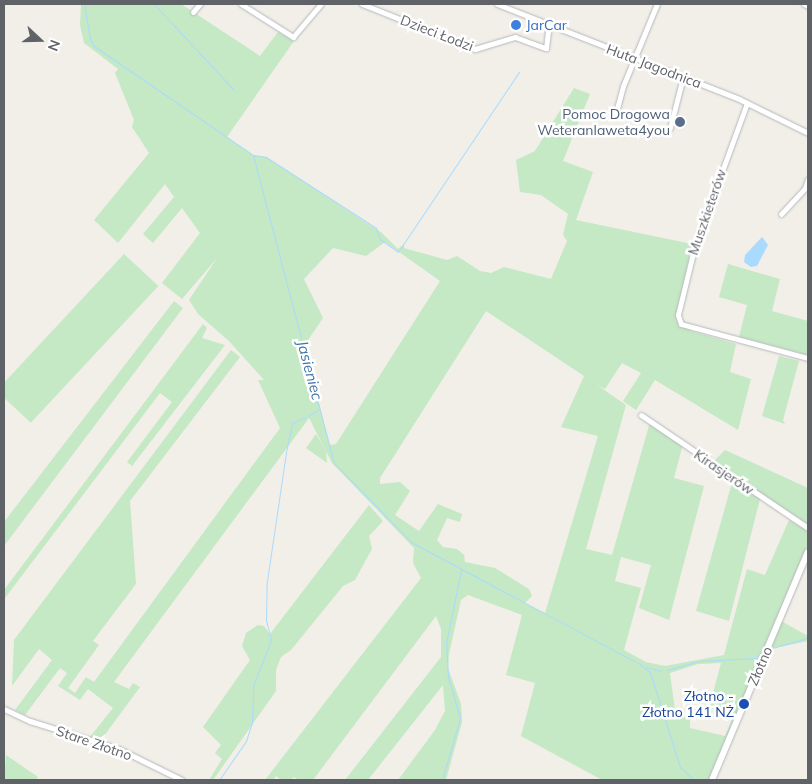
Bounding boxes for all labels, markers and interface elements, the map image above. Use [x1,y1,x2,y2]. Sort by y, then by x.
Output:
street label: Dzieci Łodzi [398,11,476,55]
north arrow [15,15,65,65]
place label: JarCar [526,17,567,33]
marker: JarCar [510,19,522,31]
text: N [44,37,64,54]
street label: Huta Jagodnica [604,40,704,92]
place label: Pomoc Drogowa Weteranlaweta4you [537,106,670,138]
marker: Pomoc Drogowa Weteranlaweta4you [674,116,686,128]
street label: Muszkieterów [684,167,730,257]
water label: Jasieniec [293,338,327,402]
street label: Kirasjerów [691,446,757,498]
street label: Złotno [744,644,776,688]
place label: Złotno - Złotno 141 NŻ [642,688,734,720]
marker: Złotno - Złotno 141 NŻ [738,698,750,710]
street label: Stare Złotno [54,722,134,764]

